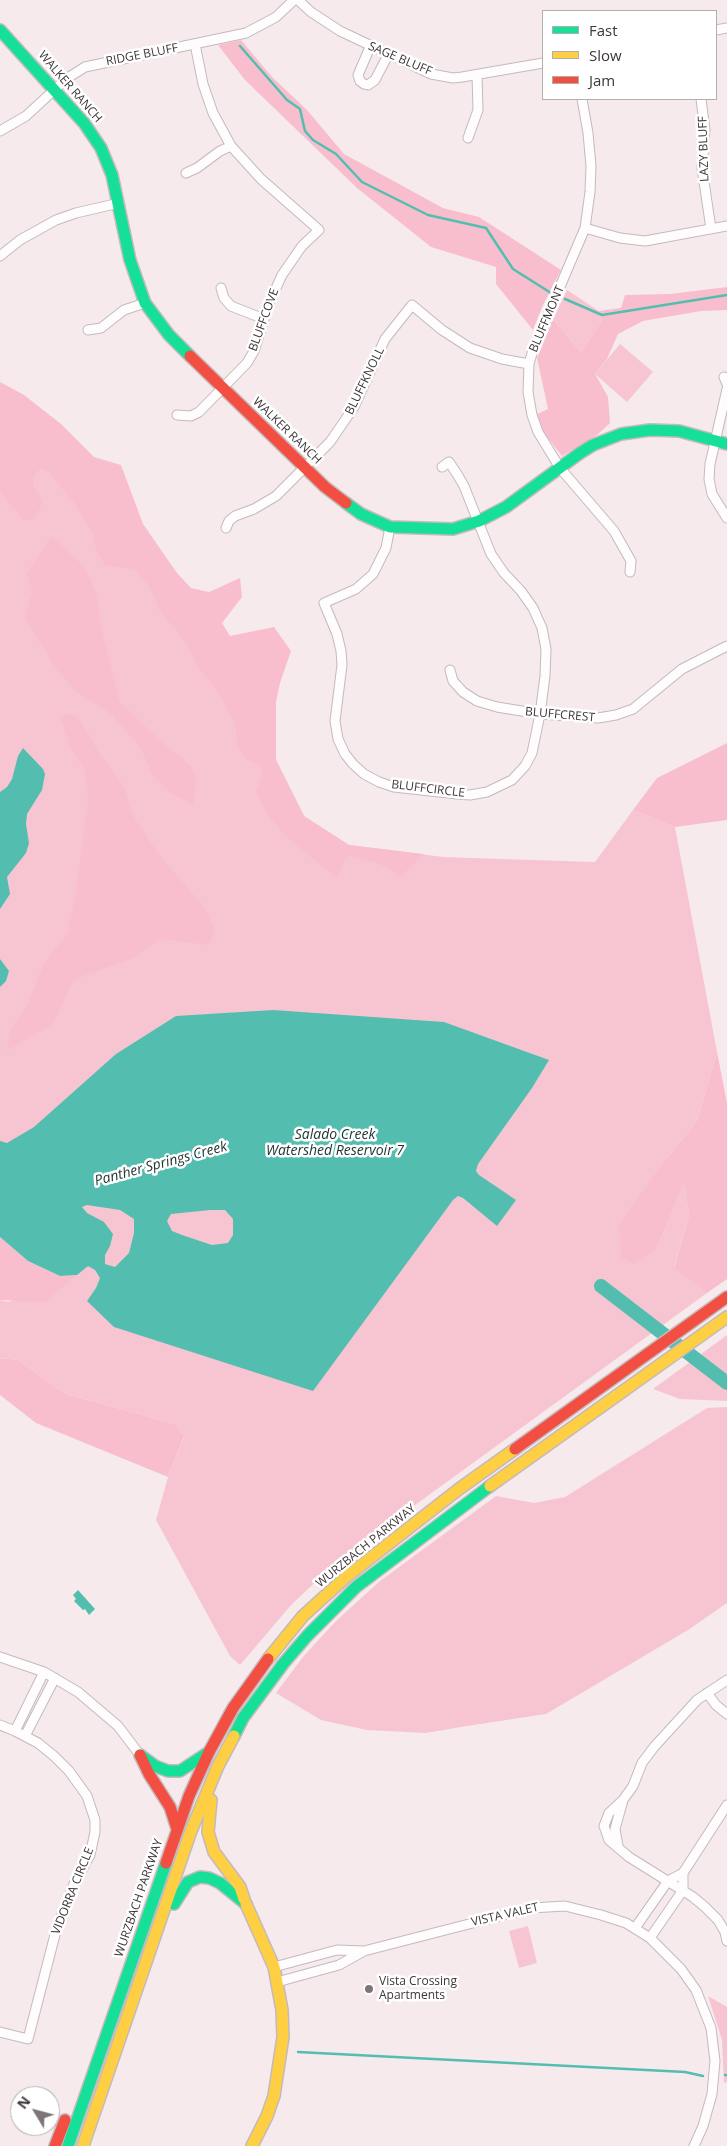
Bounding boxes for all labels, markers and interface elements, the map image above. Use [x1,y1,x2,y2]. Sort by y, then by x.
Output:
legend [542,10,717,100]
text: Fast [589,20,618,40]
street label: SAGE BLUFF [366,39,434,79]
street label: RIDGE BLUFF [105,41,179,69]
text: Slow [589,45,622,65]
street label: WALKER RANCH [35,48,105,126]
text: Jam [589,70,615,90]
street label: LAZY BLUFF [696,116,712,182]
street label: BLUFFMONT [527,284,567,354]
street label: BLUFFCOVE [246,287,282,353]
street label: BLUFFKNOLL [342,345,388,417]
street label: WALKER RANCH [250,395,324,467]
street label: BLUFFCREST [525,705,595,725]
street label: BLUFFCIRCLE [390,777,466,801]
water label: Salado Creek Watershed Reservoir 7 [266,1127,404,1160]
water label: Panther Springs Creek [93,1138,229,1190]
street label: WURZBACH PARKWAY [313,1501,419,1591]
street label: WURZBACH PARKWAY [112,1837,166,1959]
street label: VIDORRA CIRCLE [49,1845,97,1937]
street label: VISTA VALET [470,1900,540,1930]
place label: Vista Crossing Apartments [379,1975,457,2003]
marker: Vista Crossing Apartments [363,1983,375,1995]
north arrow [10,2086,60,2136]
text: N [12,2092,34,2113]

